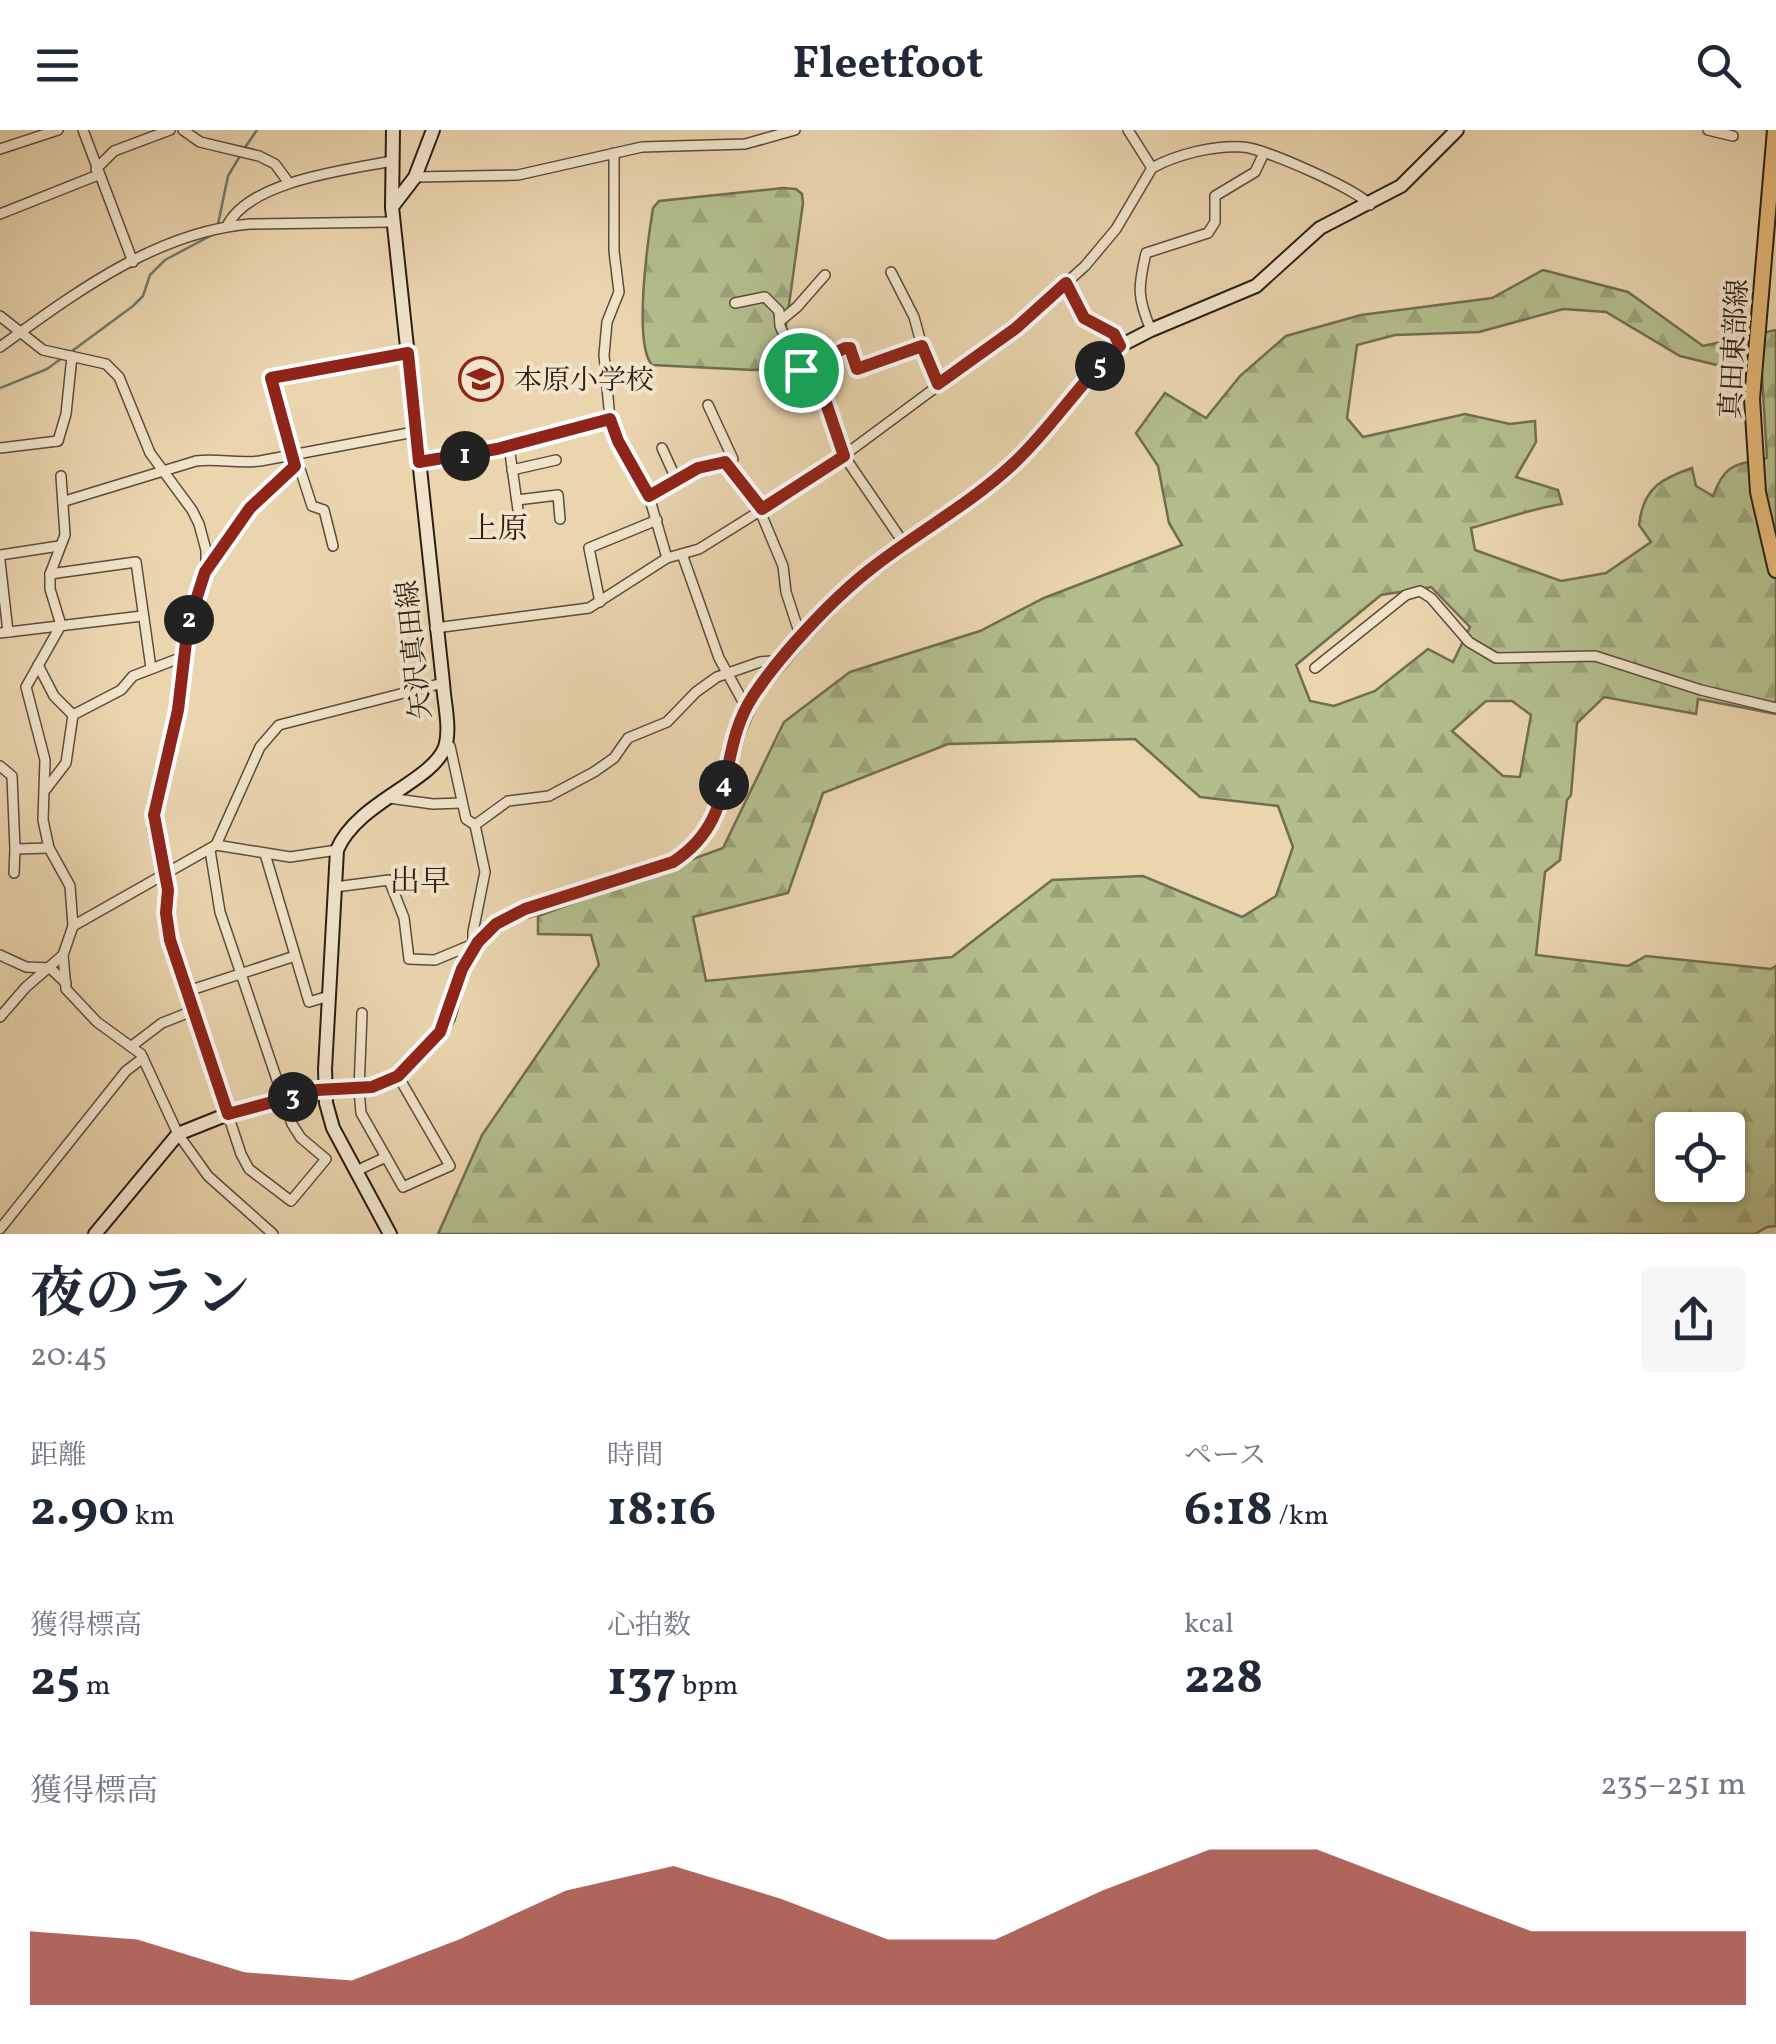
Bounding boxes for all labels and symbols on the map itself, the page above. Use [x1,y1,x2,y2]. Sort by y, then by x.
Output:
street label: 真田東部線 [1712,278,1759,420]
pin [759,328,844,413]
pin: 5 [1075,341,1125,391]
school or university icon: 本原小学校 [458,356,504,402]
place label: 本原小学校 [514,362,654,401]
pin: 1 [440,431,490,481]
district label: 上原 [468,509,528,551]
street label: 矢沢真田線 [389,578,442,721]
pin: 2 [164,595,214,645]
pin: 4 [699,760,749,810]
district label: 出早 [390,862,450,904]
pin: 3 [268,1072,318,1122]

